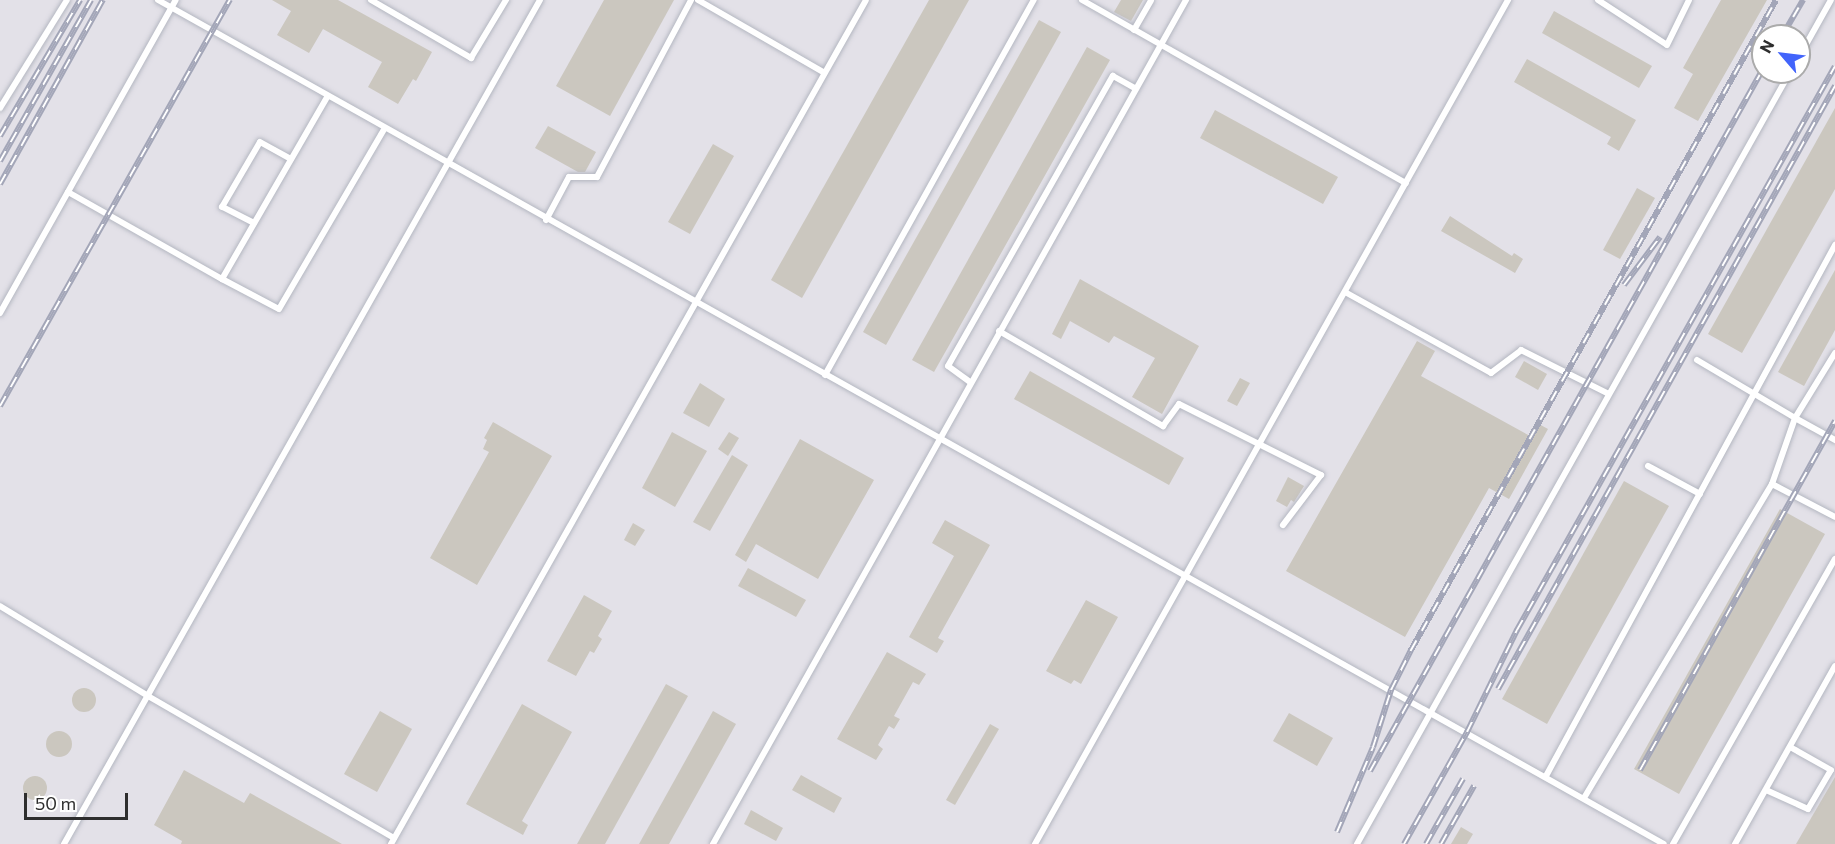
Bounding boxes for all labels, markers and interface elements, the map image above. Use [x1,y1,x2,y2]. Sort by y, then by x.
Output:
north arrow [1751,24,1811,84]
text: N [1755,36,1778,56]
scale bar [27,781,130,819]
text: 50 m [35,792,76,814]

